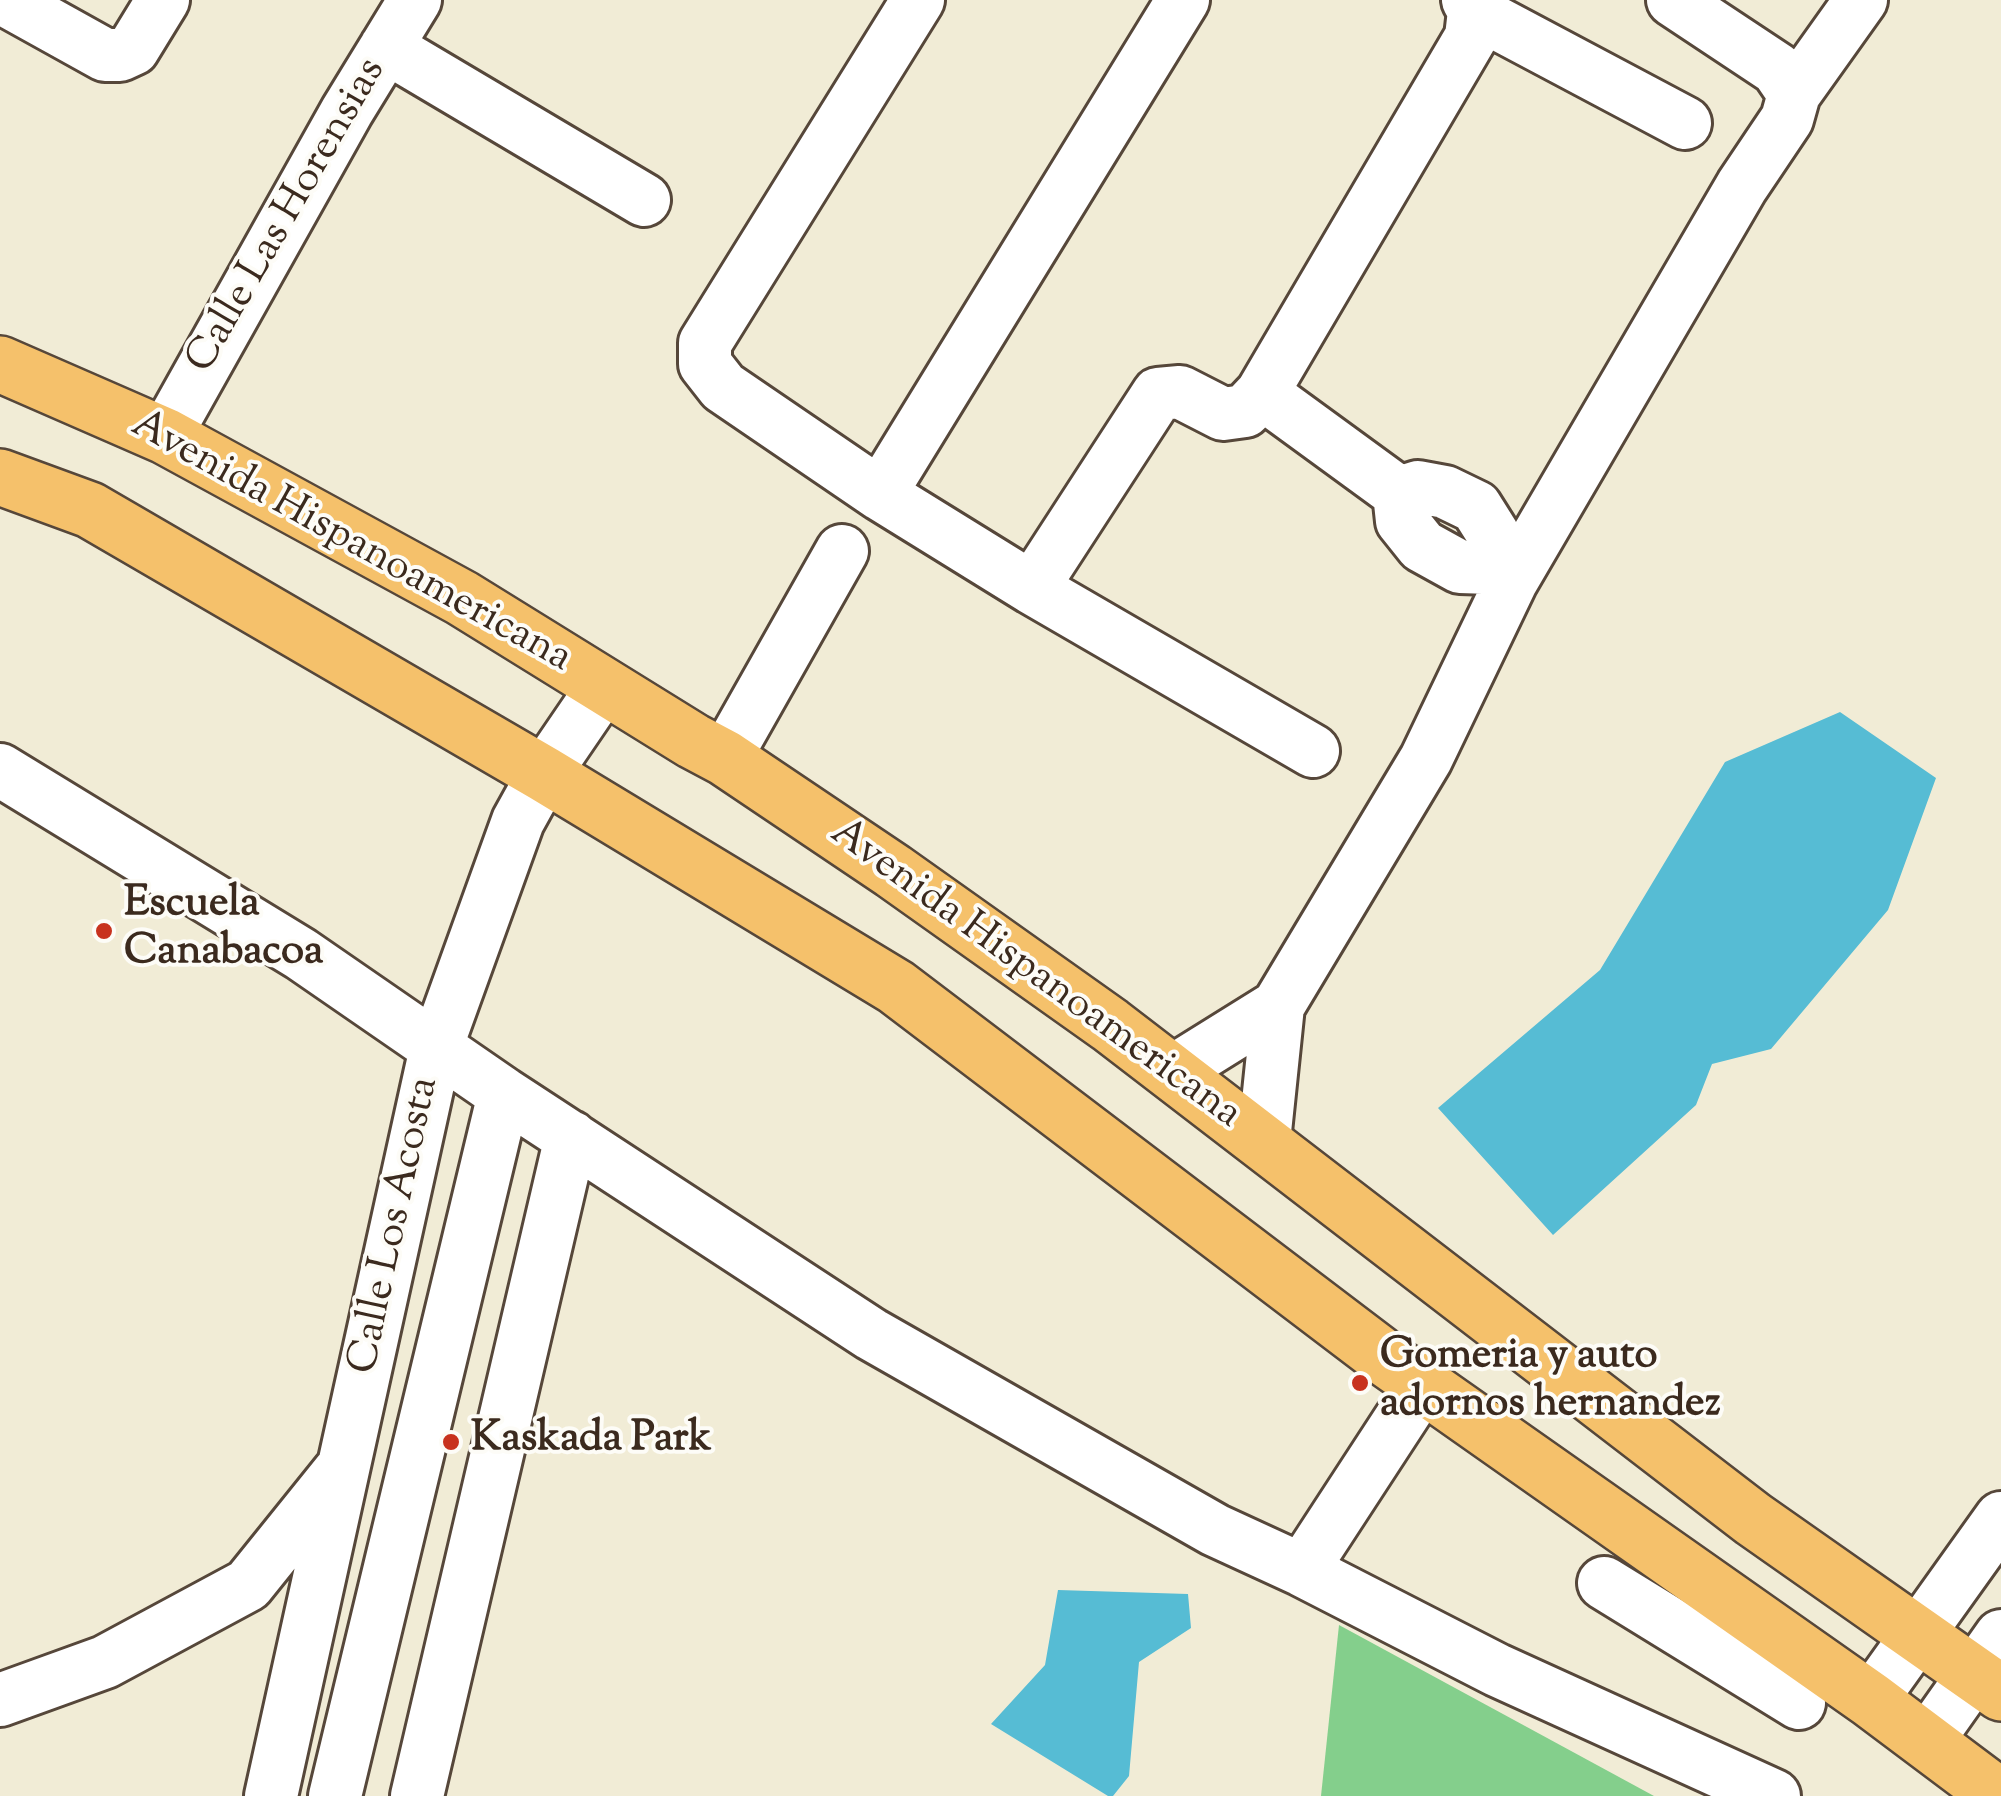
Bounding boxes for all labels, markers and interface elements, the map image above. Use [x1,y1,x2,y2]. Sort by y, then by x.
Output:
street label: Calle Las Horensias [178,51,400,383]
street label: Avenida Hispanoamericana [121,402,579,686]
street label: Avenida Hispanoamericana [819,810,1249,1142]
place label: Escuela Canabacoa [124,882,323,980]
marker: Escuela Canabacoa [93,920,115,942]
street label: Calle Los Acosta [341,1073,453,1379]
place label: Gomeria y auto adornos hernandez [1380,1334,1721,1432]
marker: Gomeria y auto adornos hernandez [1349,1372,1371,1394]
place label: Kaskada Park [471,1417,711,1467]
marker: Kaskada Park [440,1431,462,1453]

